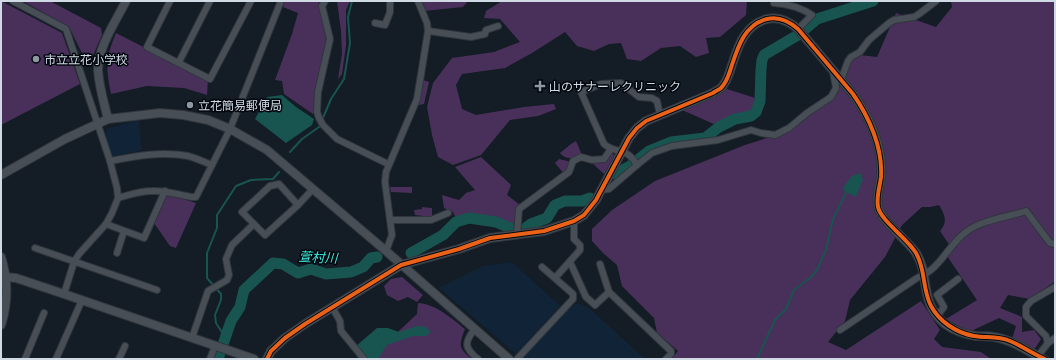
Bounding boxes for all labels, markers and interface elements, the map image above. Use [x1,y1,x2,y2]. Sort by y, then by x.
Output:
place label: 市立立花小学校 [44,52,128,66]
marker: 市立立花小学校 [31,54,41,64]
place label: 山のサナーレクリニック [549,79,681,93]
marker: 山のサナーレクリニック [534,80,546,92]
place label: 立花簡易郵便局 [198,98,282,112]
marker: 立花簡易郵便局 [185,100,195,110]
water label: 萱村川 [298,248,340,266]

